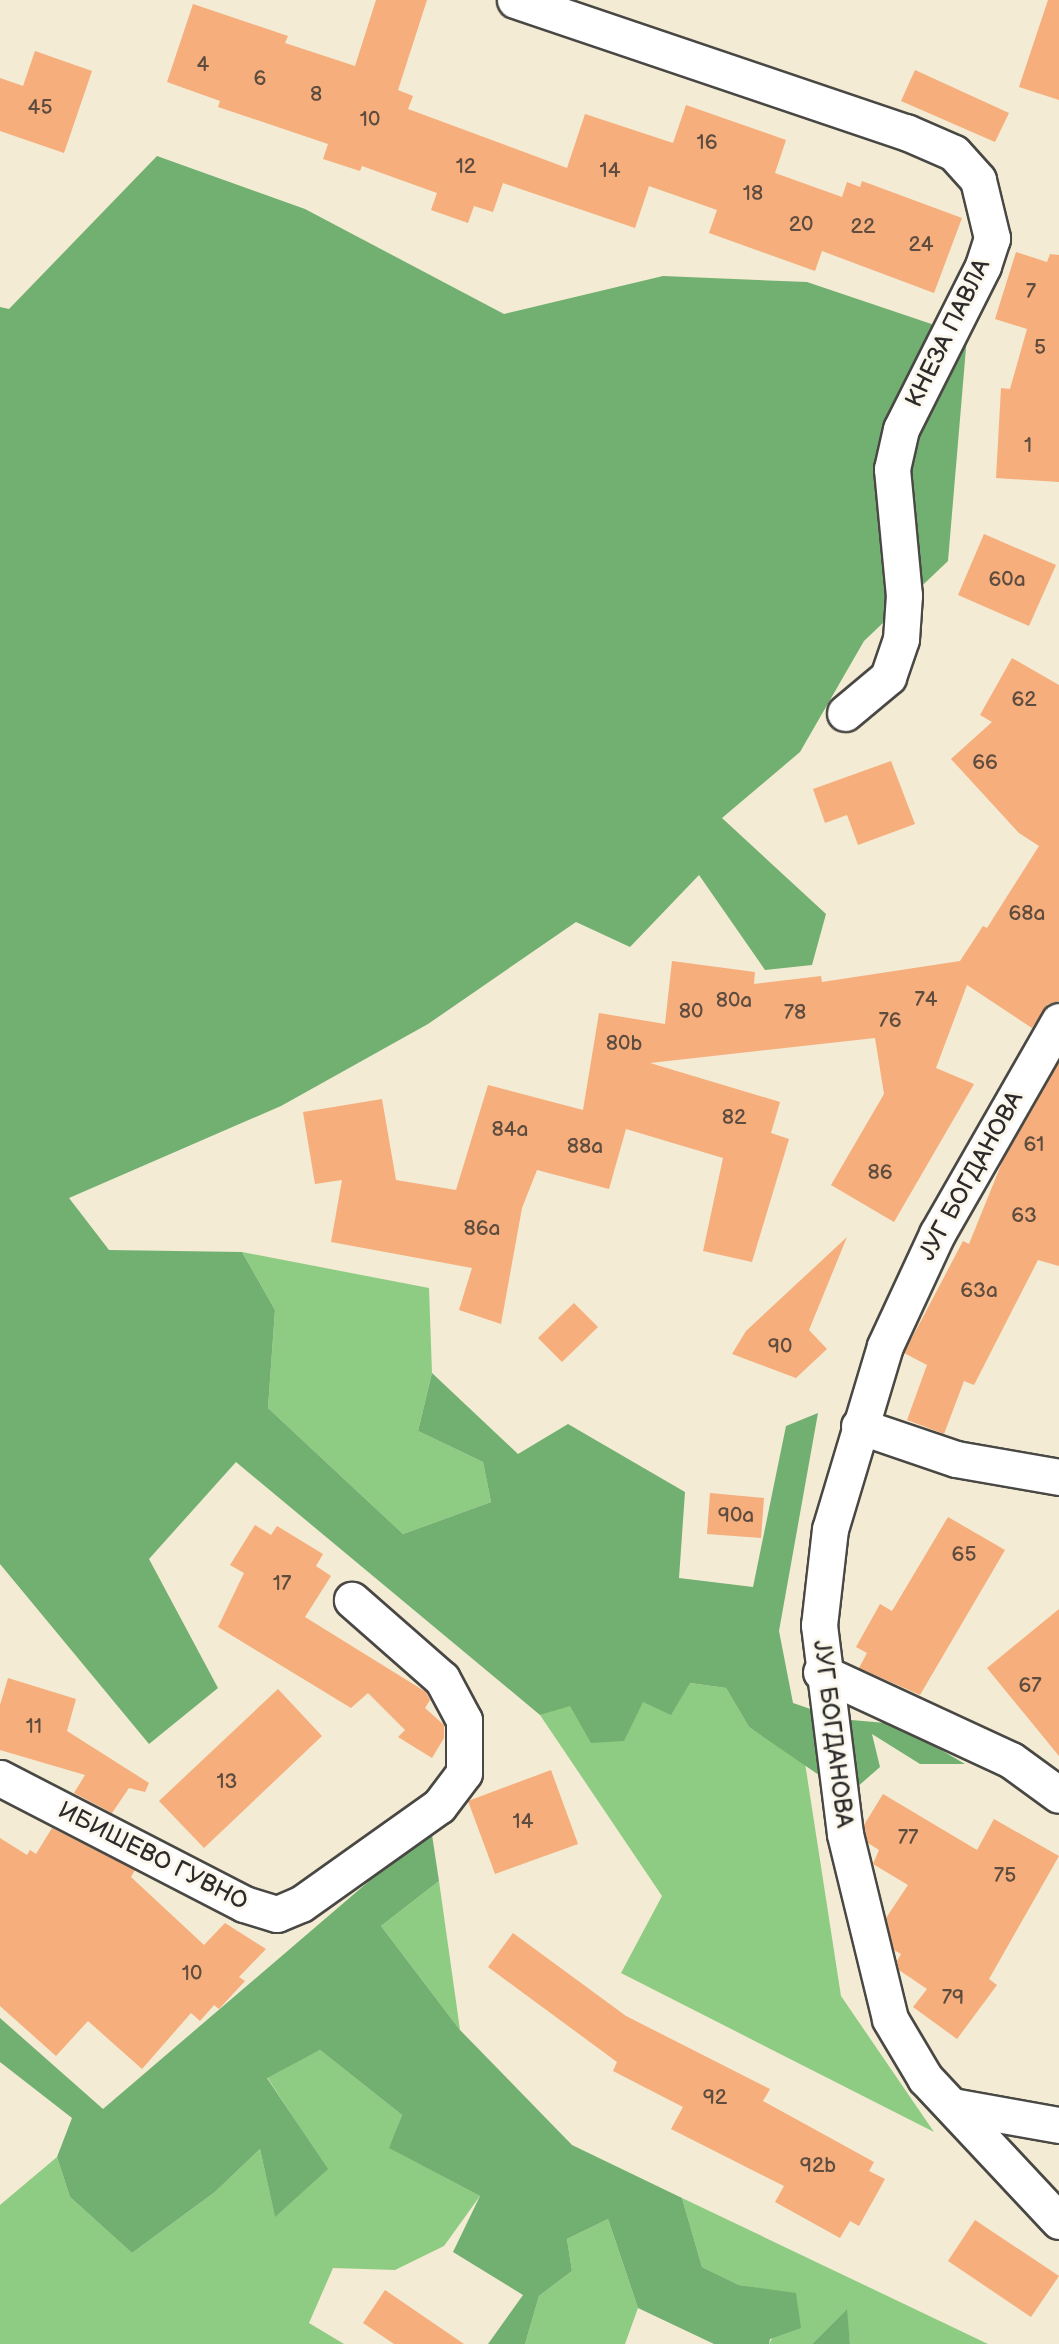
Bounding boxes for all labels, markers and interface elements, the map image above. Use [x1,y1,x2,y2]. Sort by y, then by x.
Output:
house number: 4 [197,52,209,78]
house number: 6 [254,66,266,92]
house number: 8 [310,82,322,108]
house number: 45 [28,95,52,121]
house number: 10 [360,107,380,133]
house number: 16 [697,130,717,156]
house number: 12 [456,154,476,180]
house number: 14 [600,158,620,184]
house number: 18 [743,181,763,207]
house number: 20 [789,212,813,238]
house number: 22 [851,214,875,240]
house number: 24 [909,232,933,258]
street label: КНЕЗА ПАВЛА [900,254,996,412]
house number: 7 [1026,279,1036,305]
house number: 5 [1034,335,1046,361]
house number: 1 [1024,433,1032,459]
house number: 60a [988,567,1026,593]
house number: 62 [1011,687,1037,713]
house number: 66 [972,750,998,776]
house number: 68a [1009,901,1045,927]
house number: 74 [914,987,938,1013]
house number: 80a [716,988,752,1014]
house number: 80 [679,999,703,1025]
house number: 78 [784,1000,806,1026]
house number: 76 [878,1008,902,1034]
house number: 80b [606,1031,642,1057]
street label: ЈУГ БОГДАНОВА [913,1086,1029,1266]
house number: 82 [722,1105,746,1131]
house number: 84a [492,1117,528,1143]
house number: 61 [1024,1132,1044,1158]
house number: 88a [567,1134,603,1160]
house number: 86 [867,1160,893,1186]
house number: 63 [1011,1203,1037,1229]
house number: 86a [464,1216,500,1242]
house number: 63a [960,1278,998,1304]
house number: 90 [768,1334,792,1360]
house number: 90a [718,1503,754,1529]
house number: 65 [952,1542,976,1568]
house number: 17 [273,1571,291,1597]
street label: ЈУГ БОГДАНОВА [807,1639,859,1829]
house number: 67 [1018,1673,1042,1699]
house number: 11 [26,1714,42,1740]
house number: 13 [216,1769,238,1795]
street label: ИБИШЕВО ГУВНО [53,1796,253,1916]
house number: 14 [513,1809,533,1835]
house number: 77 [898,1825,918,1851]
house number: 75 [994,1863,1016,1889]
house number: 10 [182,1961,202,1987]
house number: 79 [942,1985,964,2011]
house number: 92 [703,2085,727,2111]
house number: 92b [800,2153,836,2179]

